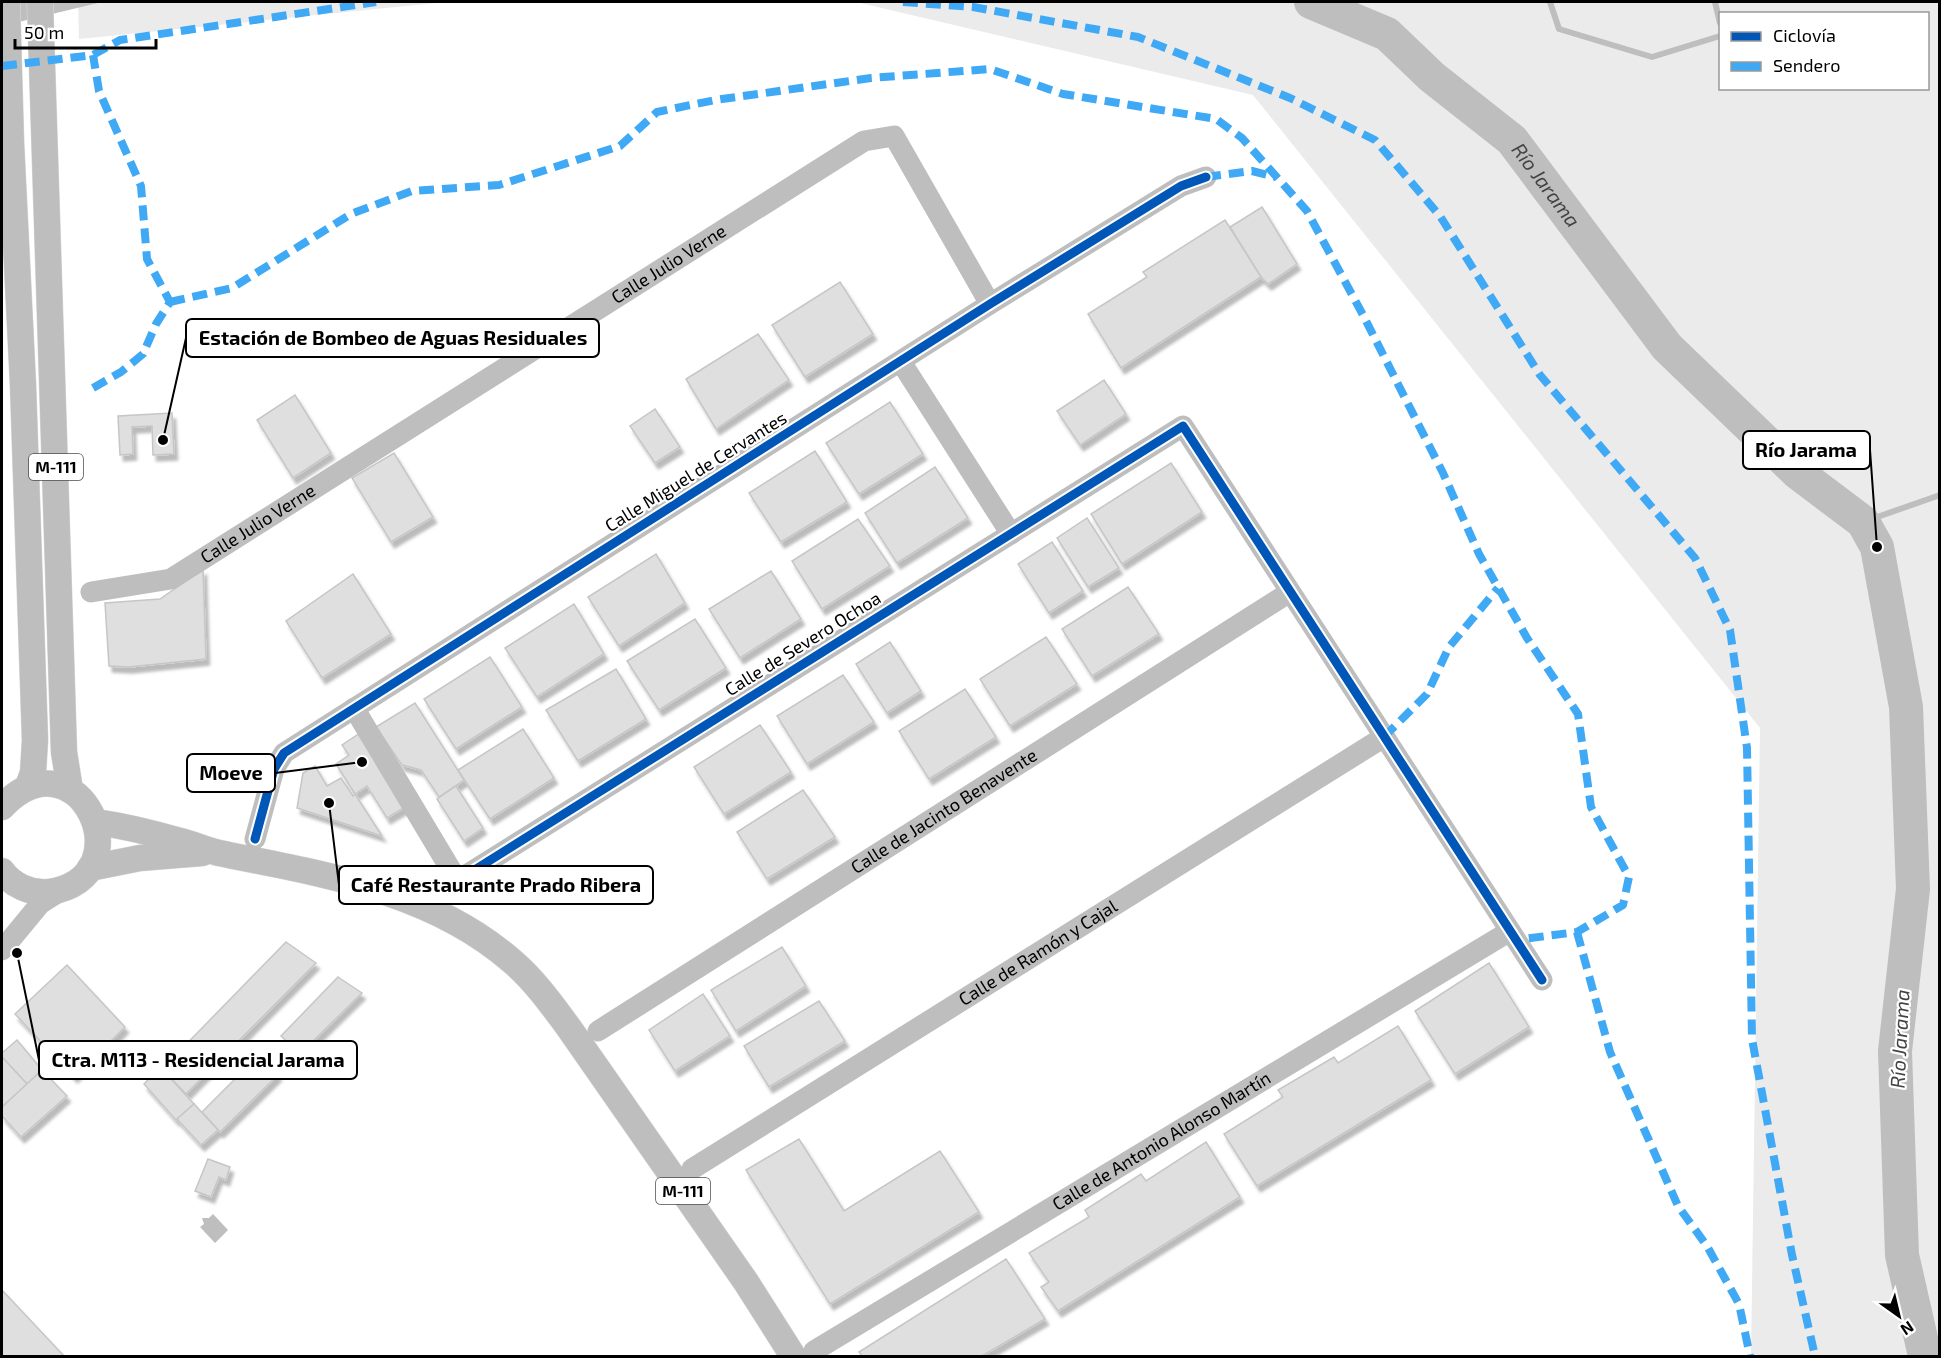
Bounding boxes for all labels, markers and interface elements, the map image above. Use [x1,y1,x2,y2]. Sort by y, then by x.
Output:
scale bar [15,12,156,50]
legend [1719,12,1929,90]
text: 50 m [24,21,64,43]
text: Ciclovía [1773,24,1836,46]
text: Sendero [1773,54,1840,76]
water label: Río Jarama [1507,138,1586,231]
street label: Calle Julio Verne [607,219,730,308]
callout: Estación de Bombeo de Aguas Residuales [186,319,599,357]
text: Estación de Bombeo de Aguas Residuales [199,325,587,349]
street label: Calle Miguel de Cervantes [600,406,790,536]
callout: Río Jarama [1743,431,1870,469]
text: Río Jarama [1755,437,1857,461]
road number: M-111 [29,454,83,480]
street label: Calle Julio Verne [196,479,319,568]
street label: Calle de Severo Ochoa [720,586,885,700]
street label: Calle de Jacinto Benavente [846,743,1041,878]
callout: Moeve [187,754,275,792]
text: Moeve [199,760,263,784]
callout: Café Restaurante Prado Ribera [339,866,653,904]
text: Café Restaurante Prado Ribera [351,872,641,896]
street label: Calle de Ramón y Cajal [954,894,1121,1010]
water label: Río Jarama [1884,989,1914,1089]
callout: Ctra. M113 - Residencial Jarama [39,1041,357,1079]
text: Ctra. M113 - Residencial Jarama [51,1047,345,1071]
street label: Calle de Antonio Alonso Martín [1048,1066,1274,1215]
road number: M-111 [656,1178,710,1204]
north arrow [1869,1286,1929,1346]
text: N [1898,1318,1918,1340]

